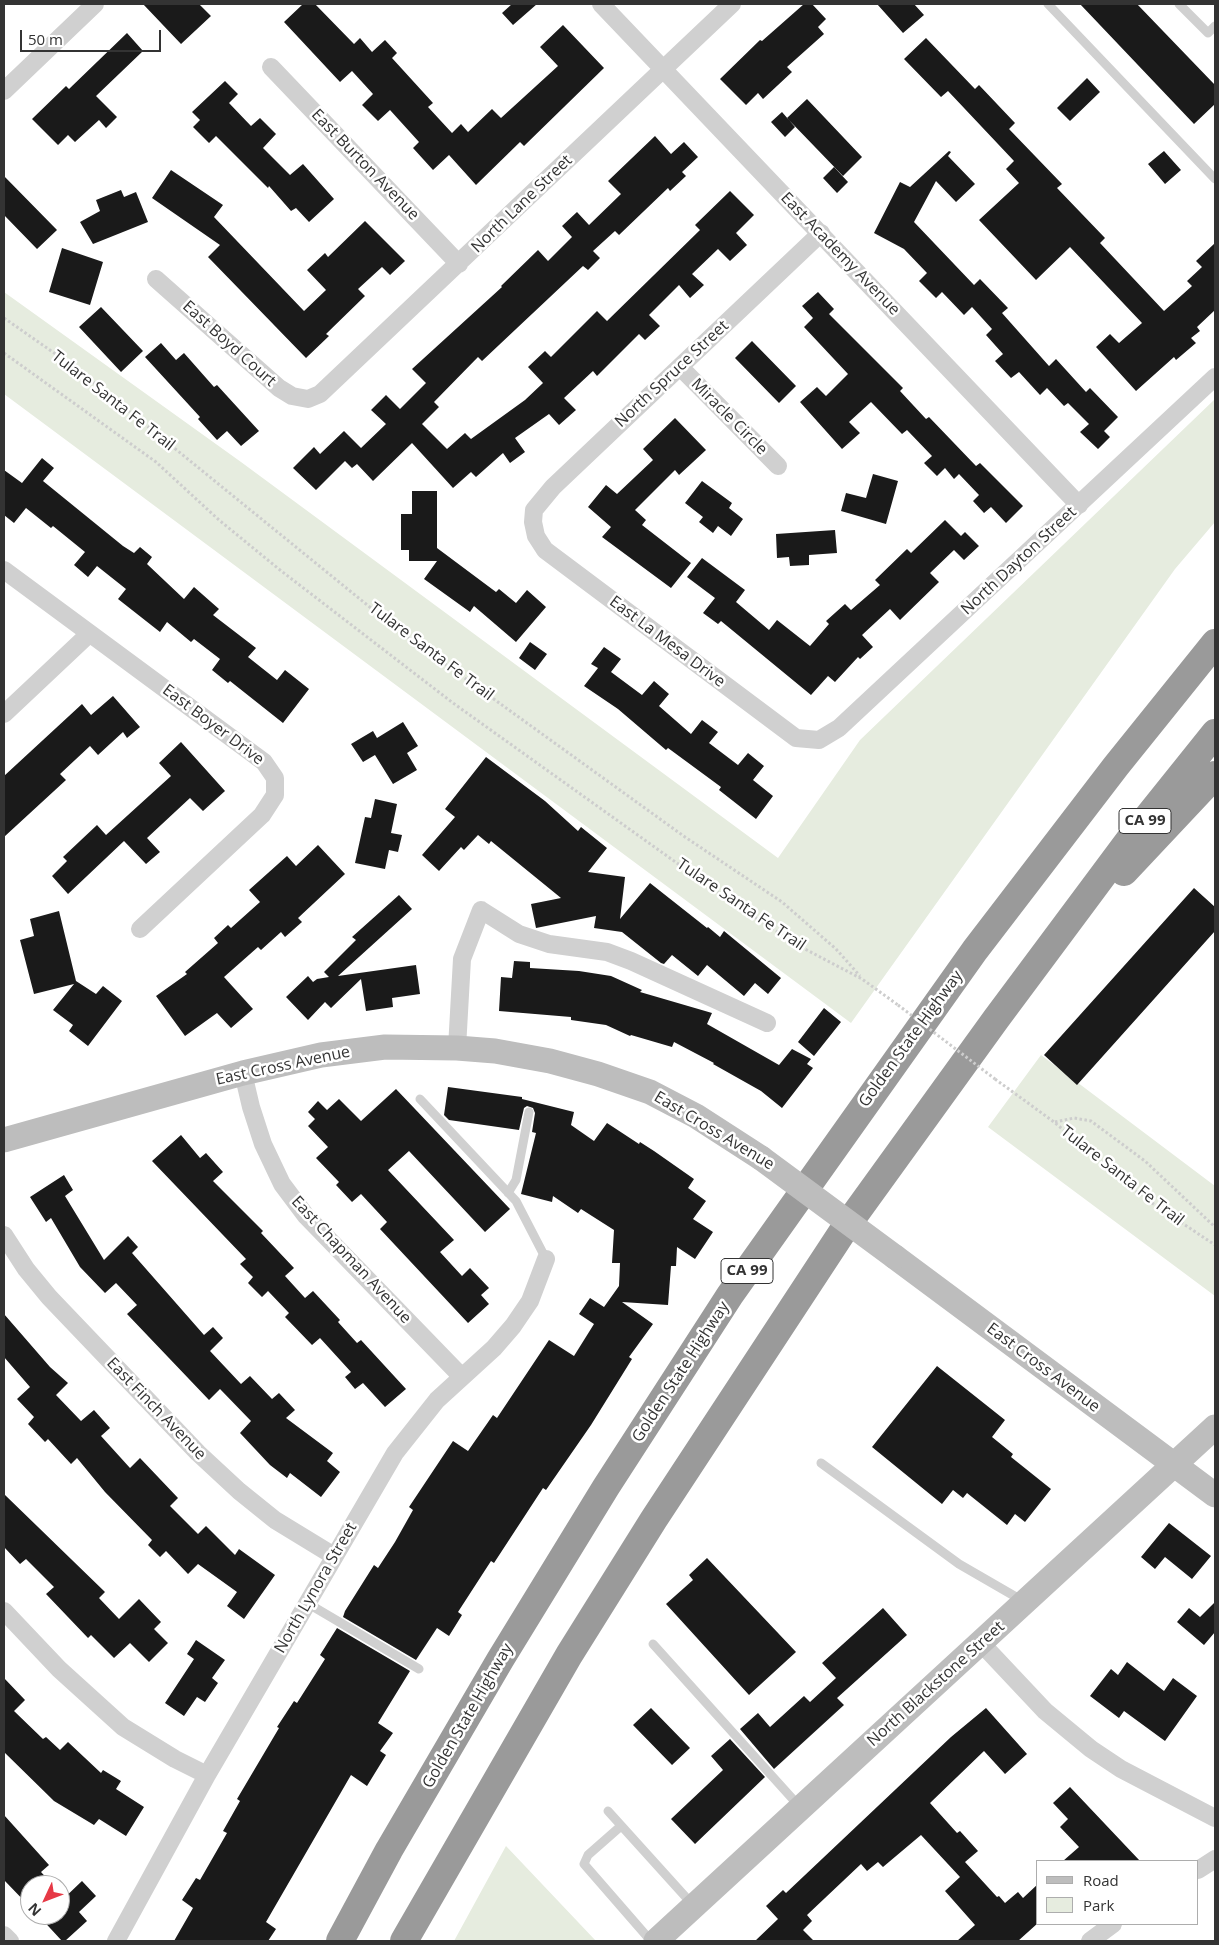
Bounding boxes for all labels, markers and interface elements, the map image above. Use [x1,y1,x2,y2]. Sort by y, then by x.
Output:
scale bar [22,20,164,52]
text: 50 m [28,29,63,49]
street label: East Burton Avenue [307,105,423,225]
street label: North Lane Street [468,151,576,257]
street label: East Academy Avenue [776,189,904,319]
street label: East Boyd Court [178,297,280,391]
street label: North Spruce Street [611,316,733,432]
street label: Tulare Santa Fe Trail [48,347,178,455]
street label: Miracle Circle [687,375,771,459]
street label: North Dayton Street [957,503,1081,619]
street label: East La Mesa Drive [605,592,729,692]
street label: Tulare Santa Fe Trail [365,599,497,705]
street label: East Boyer Drive [158,681,268,769]
road number: CA 99 [1119,808,1171,834]
street label: Tulare Santa Fe Trail [673,855,809,955]
street label: Golden State Highway [855,967,967,1111]
street label: East Cross Avenue [214,1042,352,1090]
street label: East Cross Avenue [651,1088,777,1174]
street label: Tulare Santa Fe Trail [1057,1122,1187,1230]
street label: East Chapman Avenue [287,1192,415,1328]
road number: CA 99 [721,1258,773,1284]
street label: Golden State Highway [628,1298,734,1446]
street label: East Cross Avenue [983,1319,1103,1417]
street label: East Finch Avenue [102,1354,210,1464]
street label: North Lynora Street [271,1519,361,1657]
street label: North Blackstone Street [864,1617,1008,1751]
street label: Golden State Highway [419,1640,517,1792]
legend [1036,1860,1199,1925]
text: Road [1083,1870,1119,1890]
north arrow [20,1875,70,1925]
text: Park [1083,1895,1114,1915]
text: N [24,1899,45,1921]

